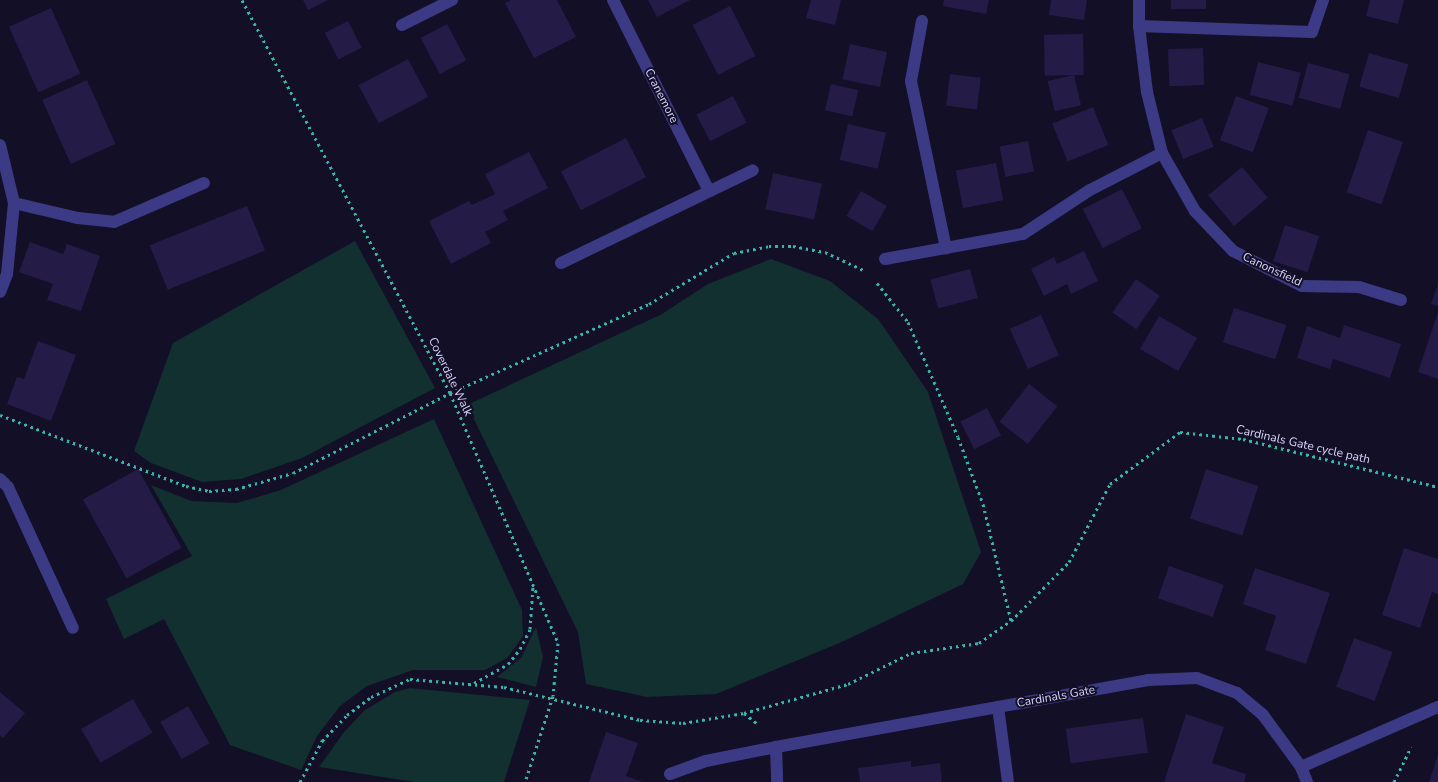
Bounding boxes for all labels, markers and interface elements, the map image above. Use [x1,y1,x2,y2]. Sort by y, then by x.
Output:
street label: Cranemore [641,66,681,126]
street label: Canonsfield [1240,250,1304,290]
street label: Coverdale Walk [425,335,475,419]
street label: Cardinals Gate cycle path [1235,423,1371,467]
street label: Cardinals Gate [1016,683,1096,711]

